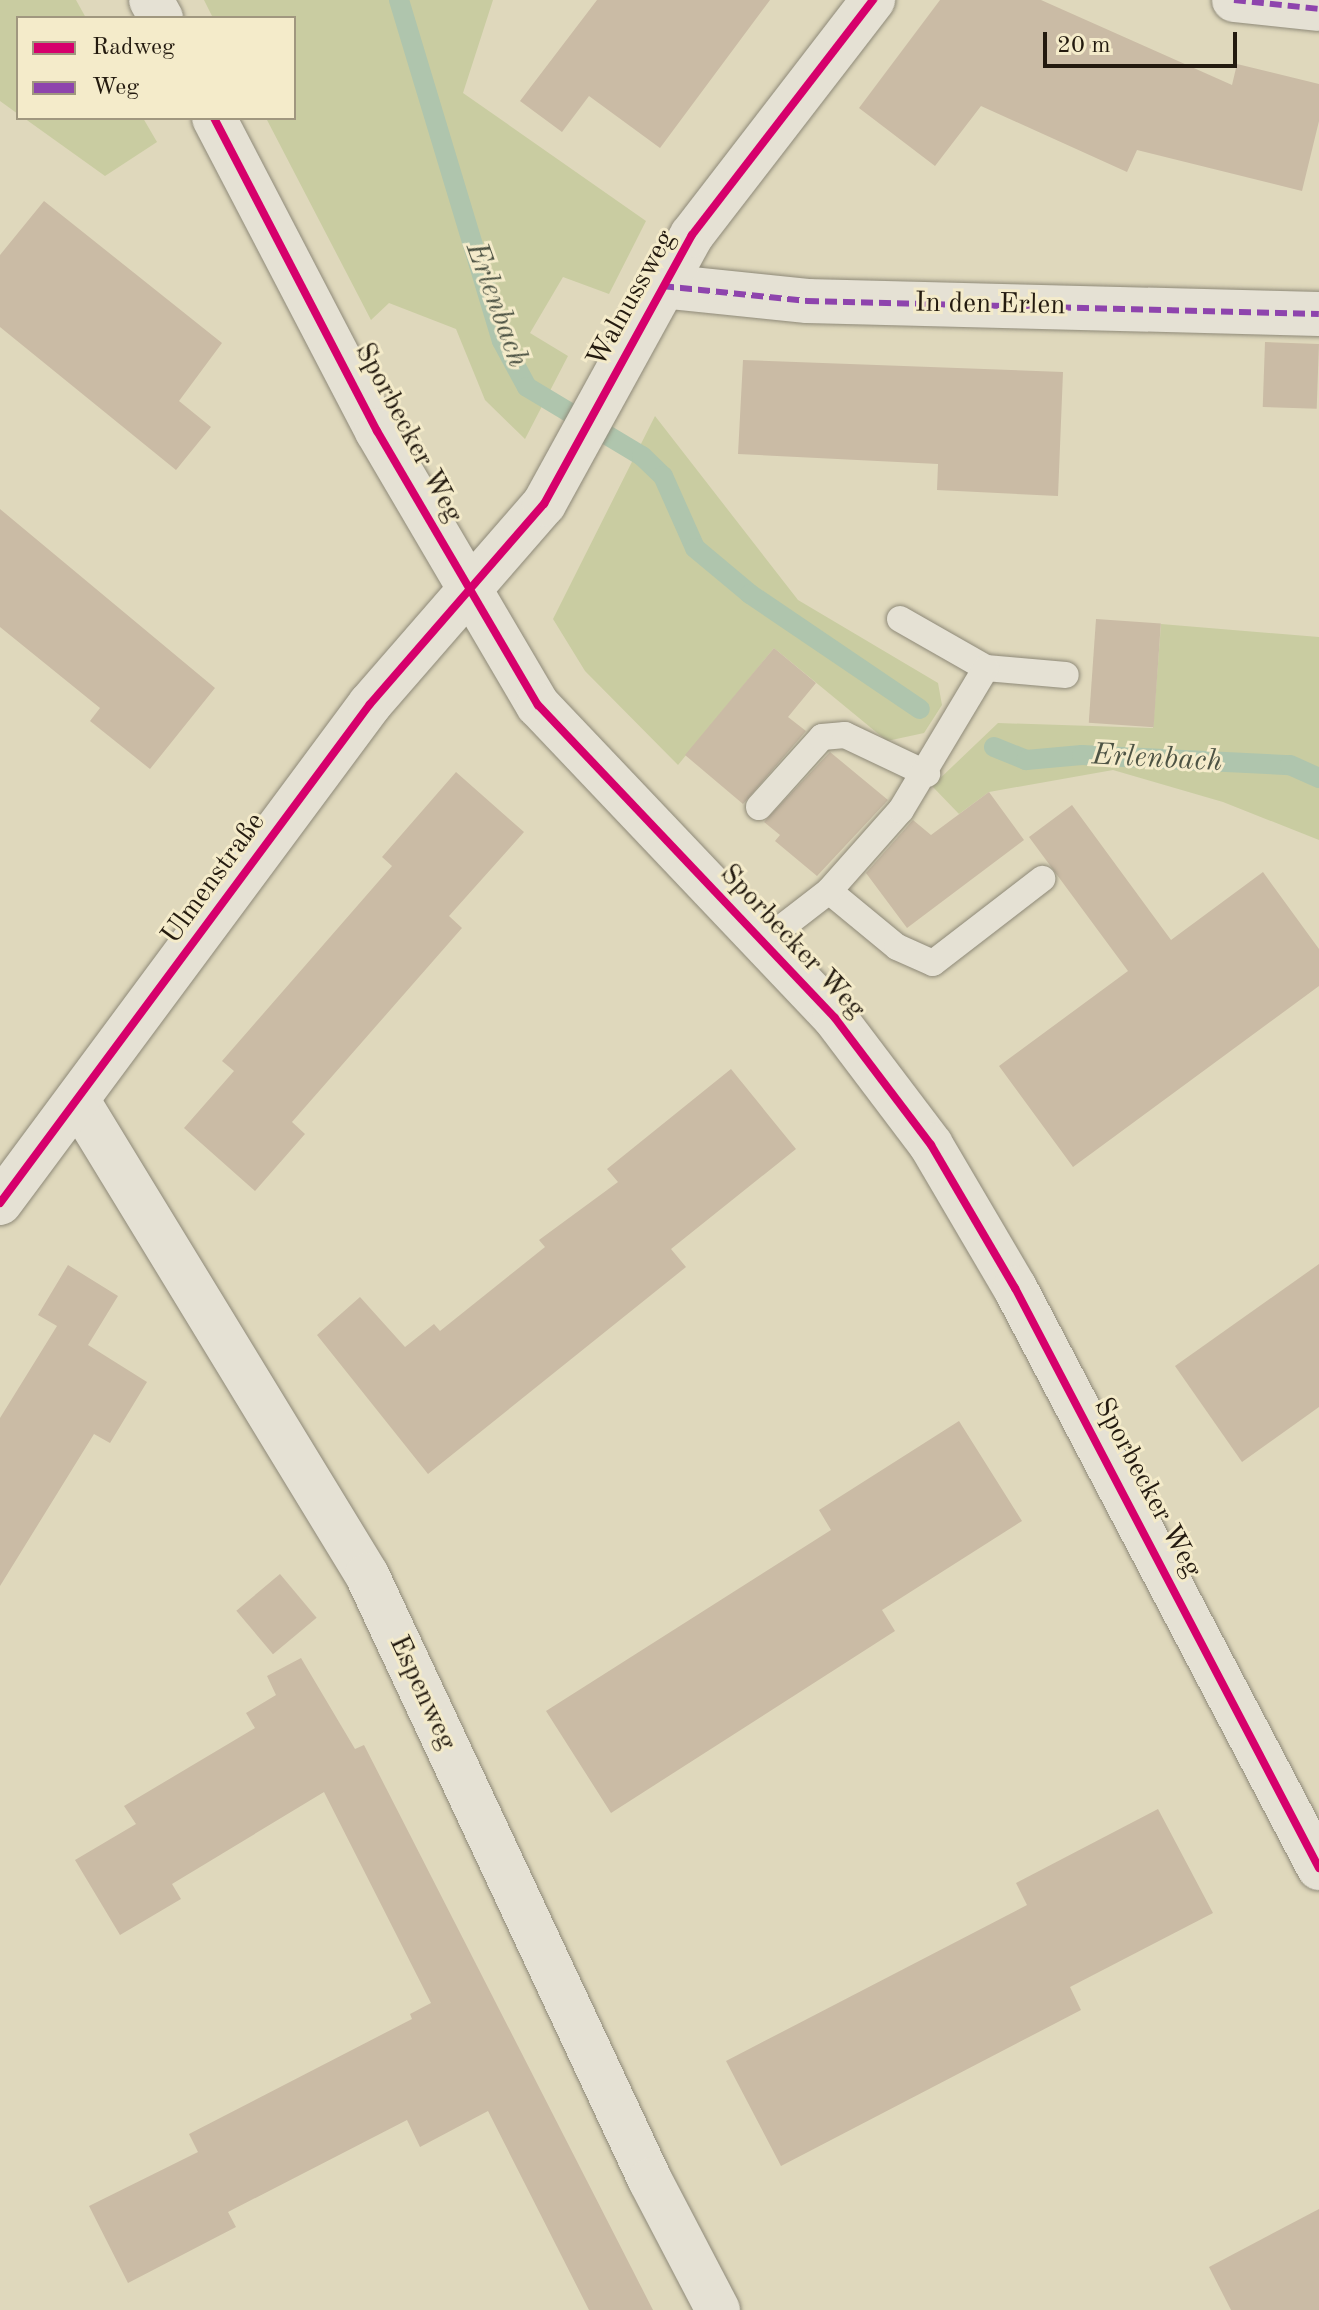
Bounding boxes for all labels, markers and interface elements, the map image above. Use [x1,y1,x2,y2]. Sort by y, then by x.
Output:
legend [16,16,296,120]
scale bar [1047,16,1241,66]
text: 20 m [1057,34,1111,58]
text: Radweg [92,36,175,60]
text: Weg [92,76,139,100]
street label: Walnussweg [581,224,683,374]
water label: Erlenbach [457,237,535,373]
street label: In den Erlen [914,287,1066,323]
street label: Sporbecker Weg [347,337,469,529]
water label: Erlenbach [1091,738,1223,780]
street label: Ulmenstraße [155,807,273,951]
street label: Sporbecker Weg [712,858,872,1026]
street label: Sporbecker Weg [1086,1392,1208,1584]
street label: Espenweg [381,1630,463,1756]

